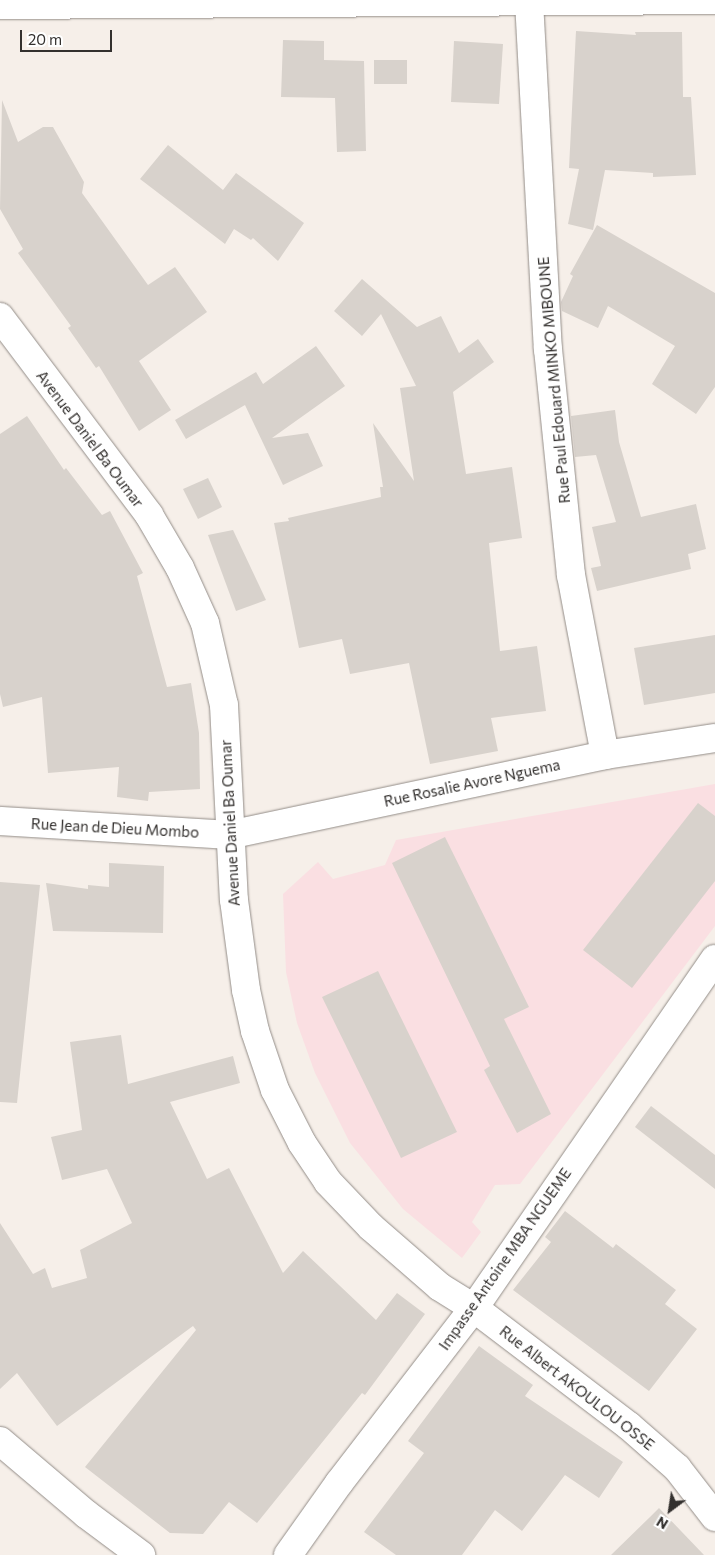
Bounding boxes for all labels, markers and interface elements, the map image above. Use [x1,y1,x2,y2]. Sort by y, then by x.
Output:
scale bar [22,20,115,52]
text: 20 m [28,30,62,48]
street label: Rue Paul Edouard MINKO MIBOUNE [534,256,574,504]
street label: Avenue Daniel Ba Oumar [33,367,147,511]
street label: Avenue Daniel Ba Oumar [217,739,243,907]
street label: Rue Rosalie Avore Nguema [382,755,562,811]
street label: Rue Jean de Dieu Mombo [30,815,200,841]
street label: Impasse Antoine MBA NGUEME [435,1164,575,1354]
street label: Rue Albert AKOULOU OSSE [496,1322,658,1454]
north arrow [645,1485,695,1535]
text: N [653,1513,671,1533]

